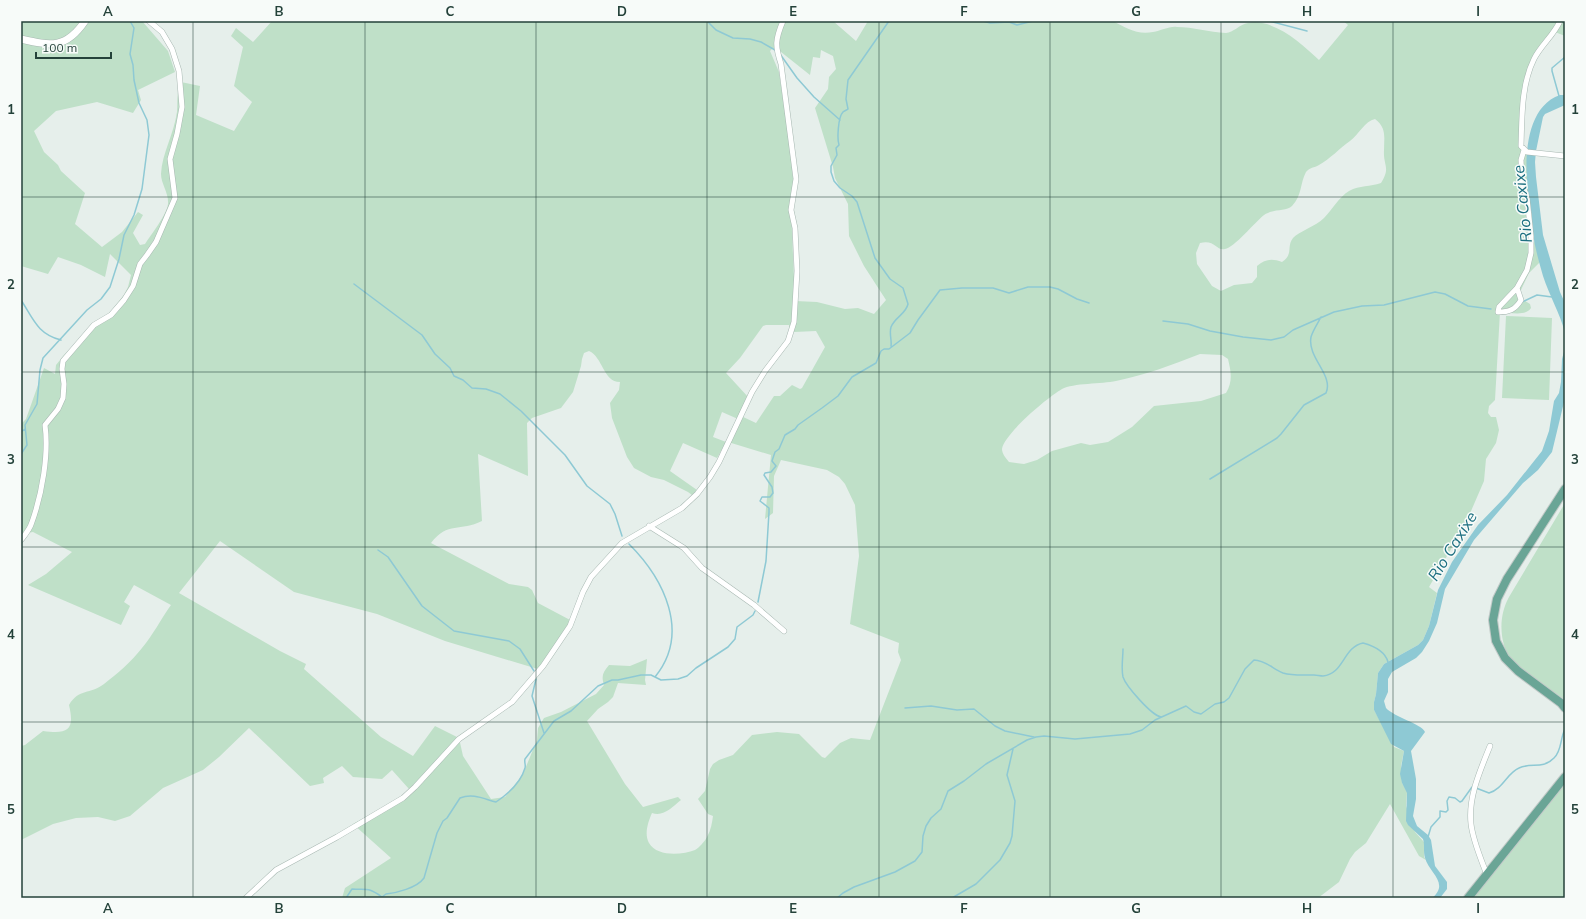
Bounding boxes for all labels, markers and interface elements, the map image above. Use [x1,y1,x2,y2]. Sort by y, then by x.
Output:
text: A [103,3,113,19]
text: B [275,3,284,19]
text: C [446,3,455,19]
text: D [617,3,627,19]
text: E [789,3,797,19]
text: F [960,3,968,19]
text: G [1131,3,1141,19]
text: H [1302,3,1312,19]
text: I [1476,3,1480,19]
scale bar [36,34,111,60]
text: 100 m [42,40,77,55]
text: 1 [7,101,15,117]
text: 1 [1571,101,1579,117]
water label: Rio Caxixe [1508,164,1536,244]
text: 2 [7,276,15,292]
text: 2 [1571,276,1579,292]
text: 3 [7,451,15,467]
text: 3 [1571,451,1579,467]
water label: Rio Caxixe [1423,507,1481,584]
text: 4 [7,626,15,642]
text: 4 [1571,626,1579,642]
text: 5 [7,801,15,817]
text: 5 [1571,801,1579,817]
text: A [103,900,113,916]
text: B [275,900,284,916]
text: C [446,900,455,916]
text: D [617,900,627,916]
text: E [789,900,797,916]
text: F [960,900,968,916]
text: G [1131,900,1141,916]
text: H [1302,900,1312,916]
text: I [1476,900,1480,916]

